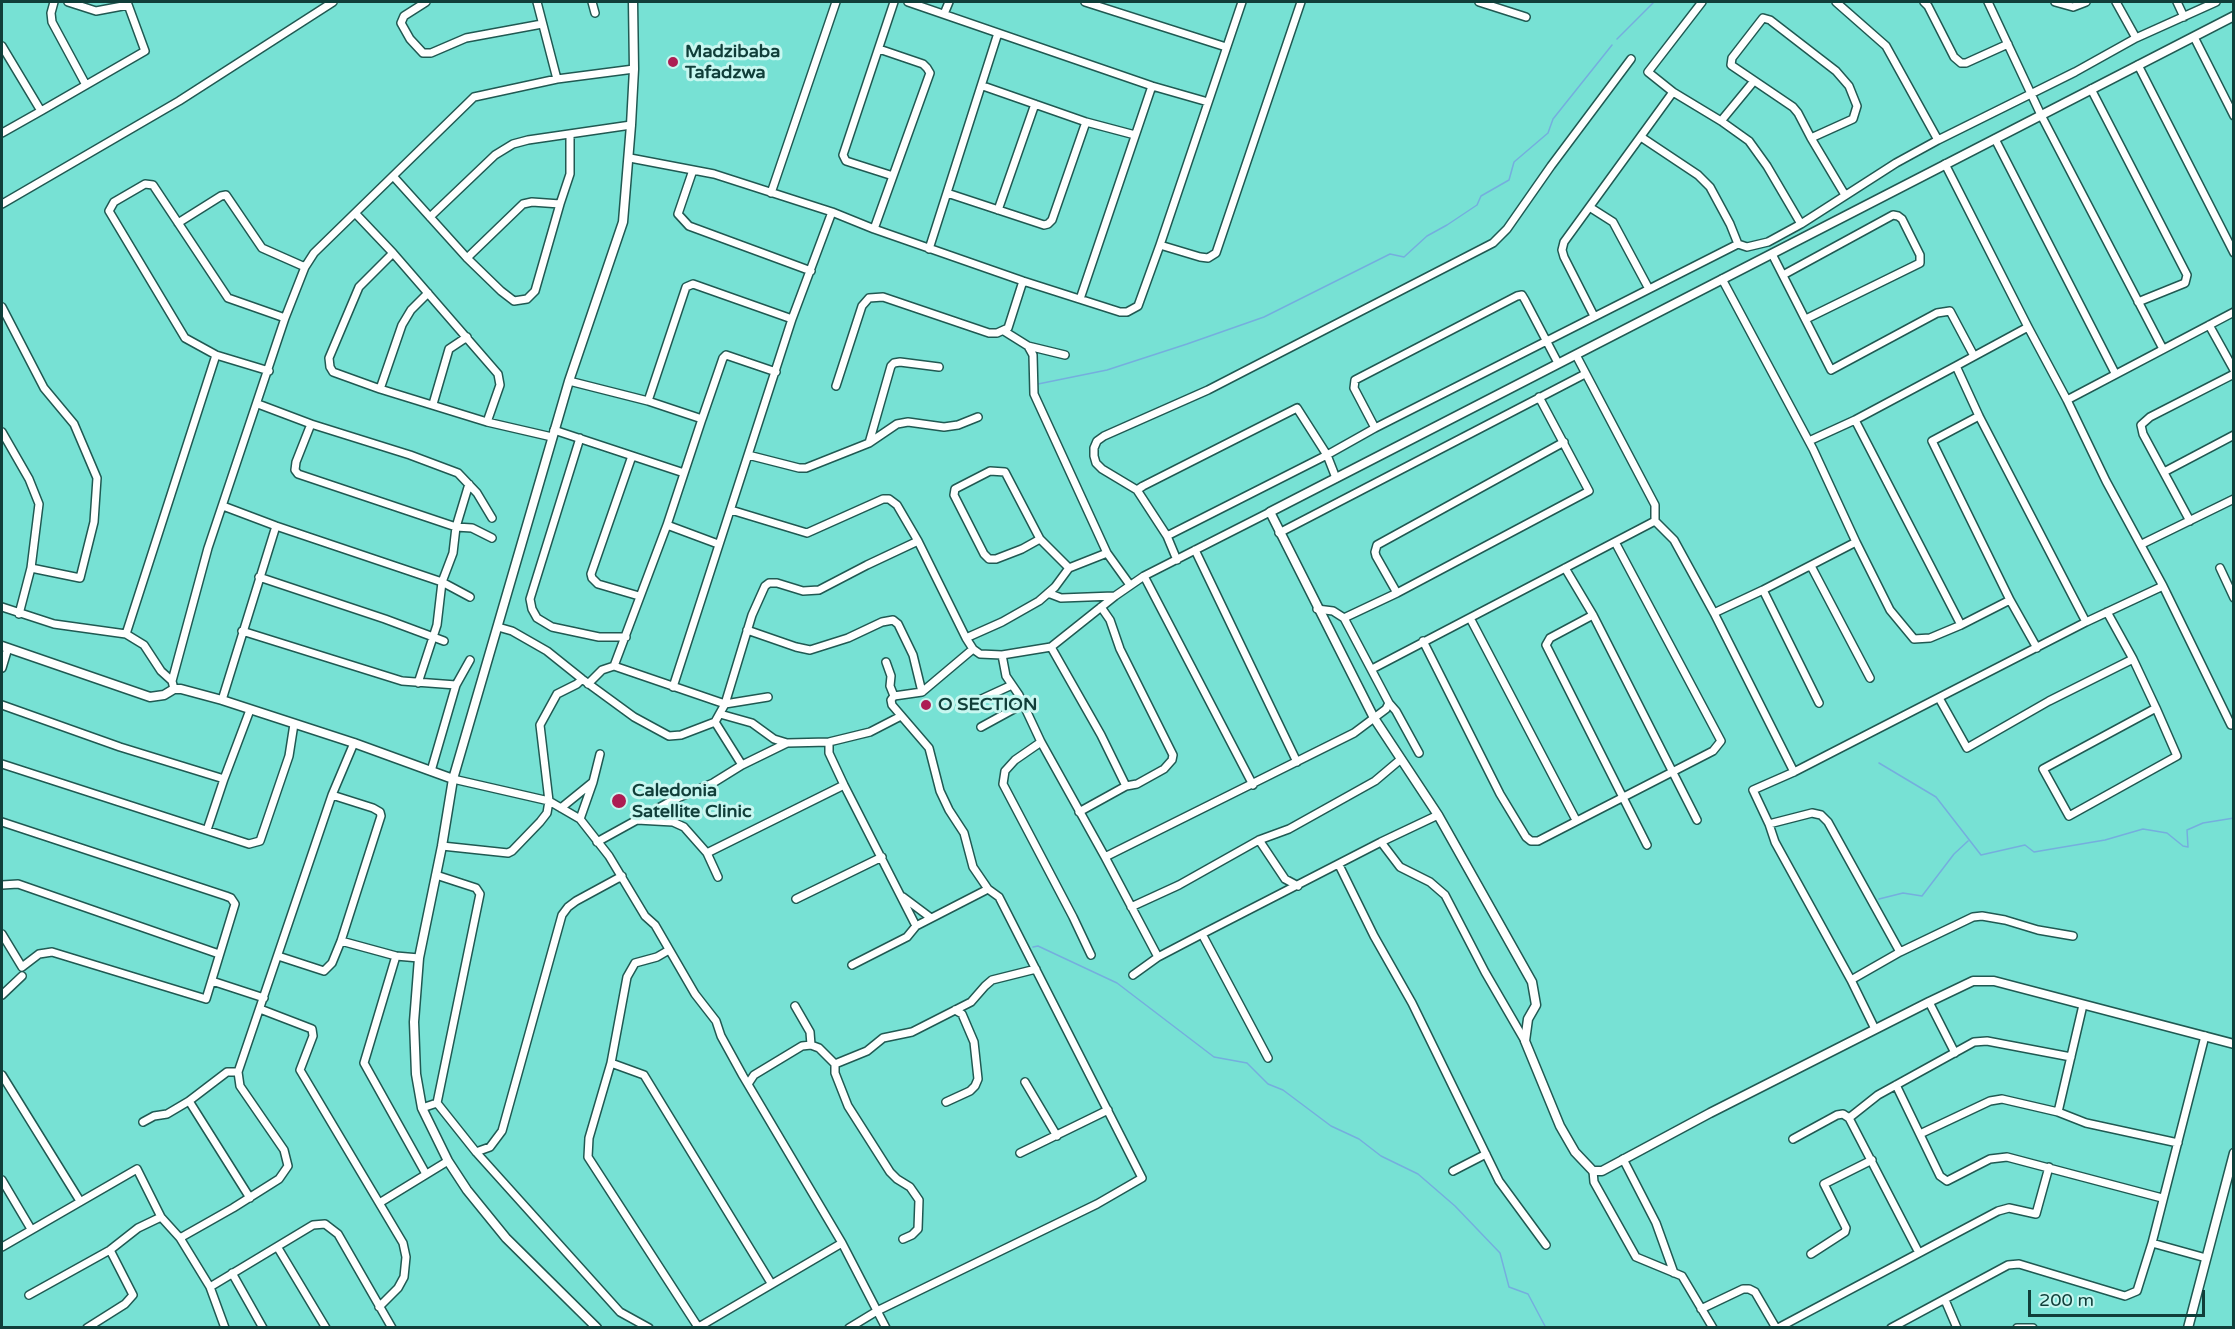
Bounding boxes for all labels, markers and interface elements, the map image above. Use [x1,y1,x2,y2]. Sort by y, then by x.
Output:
place label: Madzibaba Tafadzwa [685,41,780,84]
marker: Madzibaba Tafadzwa [666,55,680,69]
place label: O SECTION [938,694,1037,716]
marker: O SECTION [919,698,933,712]
place label: Caledonia Satellite Clinic [632,780,752,822]
marker: Caledonia Satellite Clinic [610,792,628,810]
scale bar [2031,1278,2208,1316]
text: 200 m [2039,1289,2094,1311]

